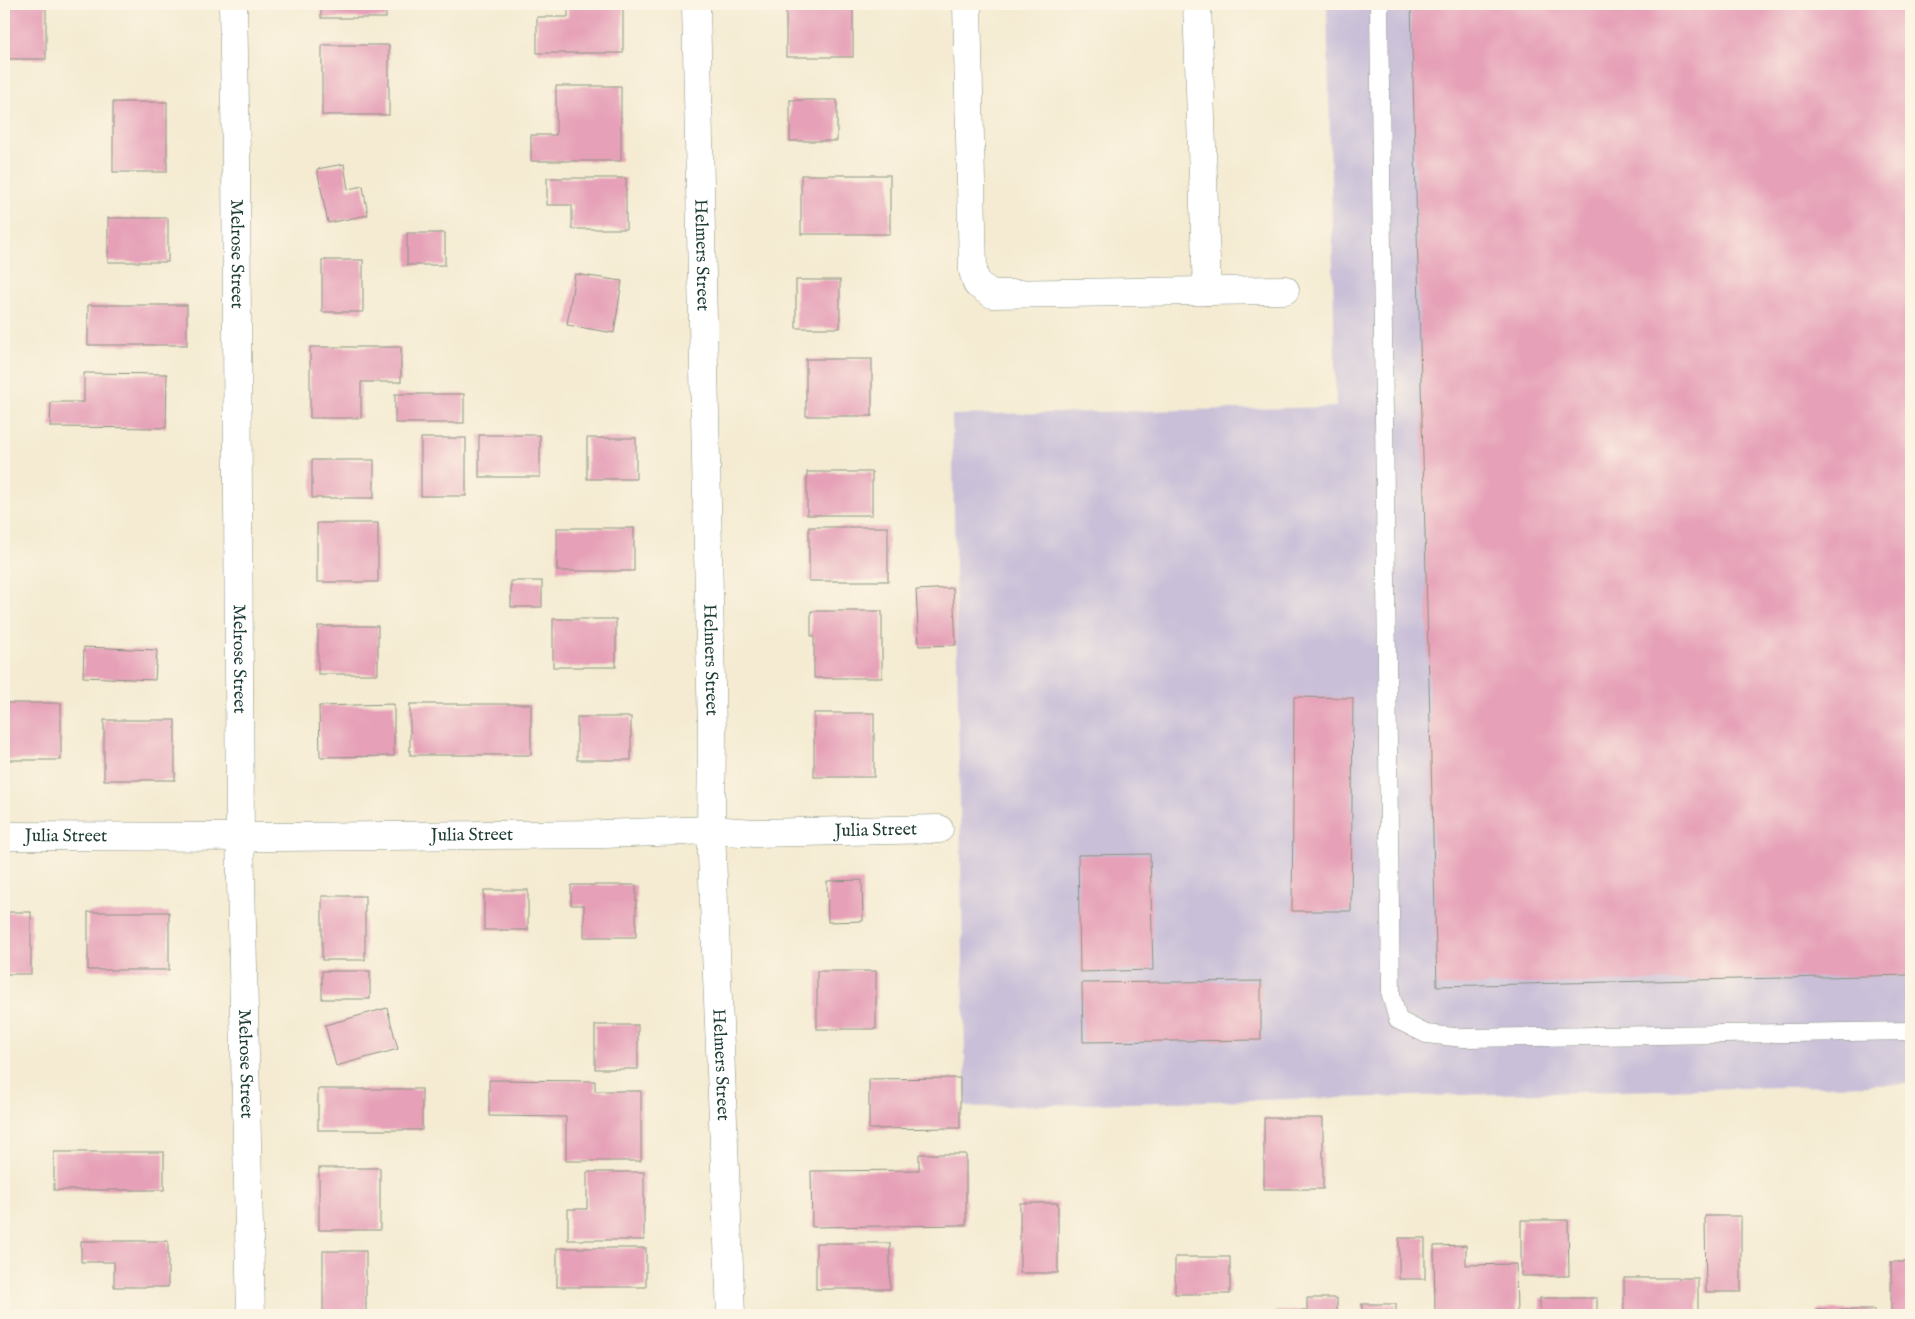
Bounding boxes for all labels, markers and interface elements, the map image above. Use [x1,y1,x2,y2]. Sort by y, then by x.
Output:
street label: Melrose Street [225,199,248,309]
street label: Helmers Street [689,199,714,311]
street label: Melrose Street [227,604,251,714]
street label: Helmers Street [698,604,723,716]
street label: Julia Street [832,818,917,843]
street label: Julia Street [429,823,513,847]
street label: Julia Street [23,825,107,848]
street label: Helmers Street [707,1008,734,1121]
street label: Melrose Street [232,1009,258,1119]

